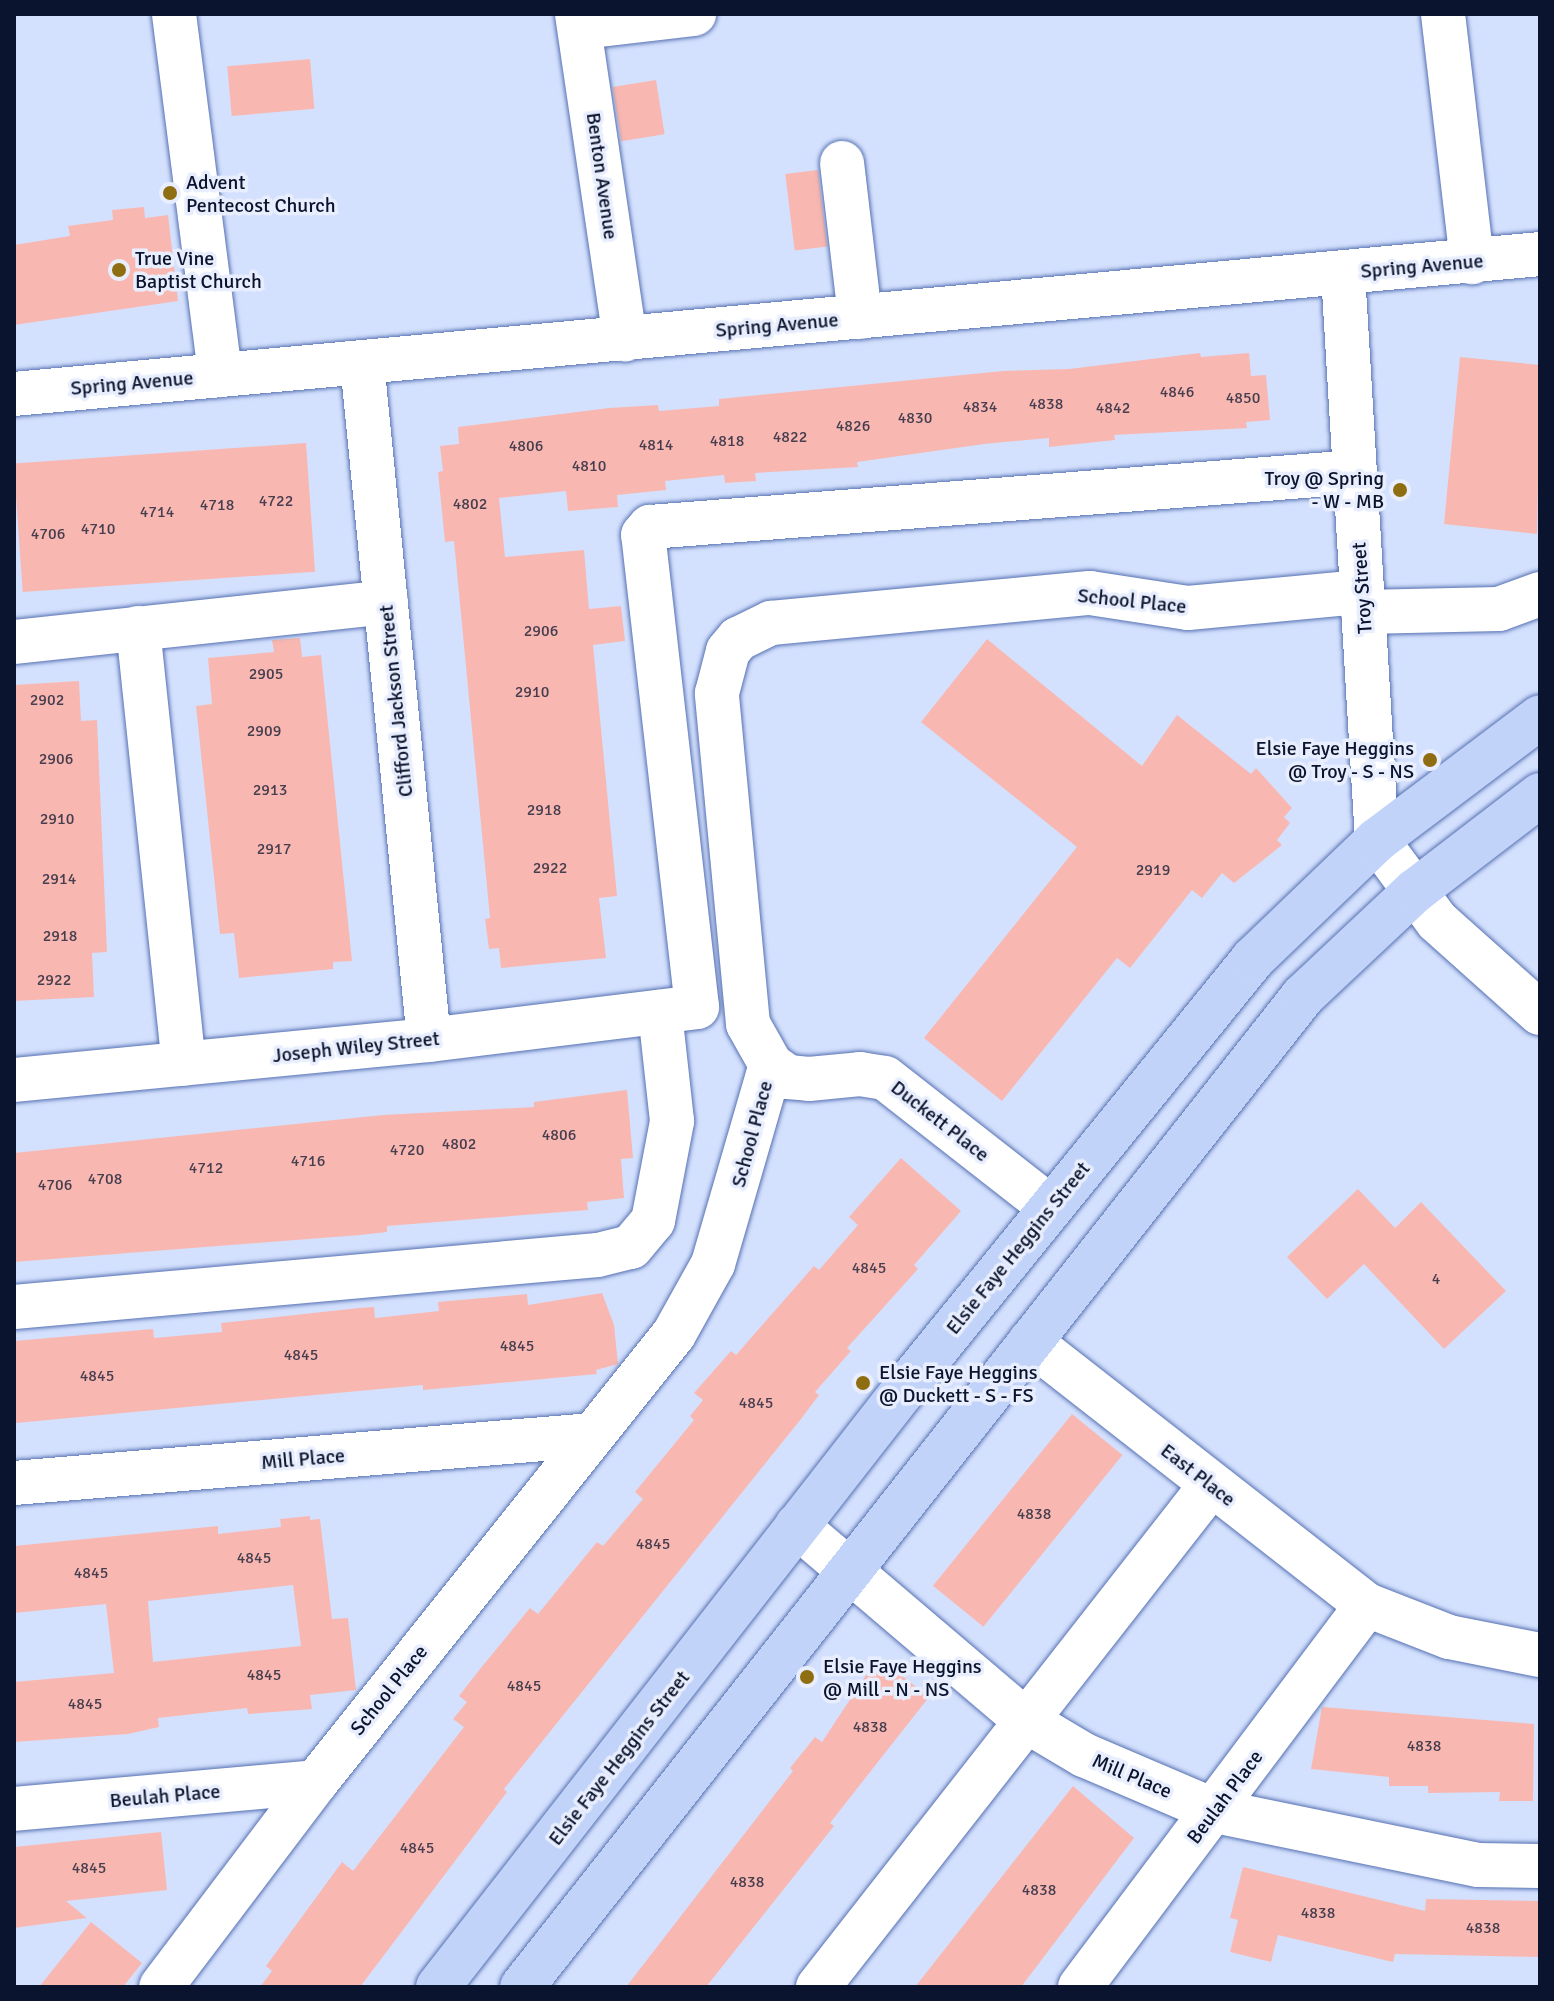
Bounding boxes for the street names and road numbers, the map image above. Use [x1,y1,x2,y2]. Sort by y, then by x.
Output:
street label: Benton Avenue [581,111,623,241]
street label: Spring Avenue [1360,249,1484,283]
street label: Spring Avenue [715,308,839,342]
street label: Spring Avenue [70,366,194,400]
street label: Troy Street [1347,541,1377,635]
street label: School Place [1076,583,1188,619]
street label: Clifford Jackson Street [374,604,418,798]
street label: Joseph Wiley Street [271,1026,441,1068]
street label: Duckett Place [886,1075,994,1167]
street label: School Place [726,1078,778,1190]
street label: Elsie Faye Heggins Street [941,1157,1095,1339]
street label: East Place [1156,1438,1240,1512]
street label: Mill Place [260,1443,346,1475]
street label: School Place [345,1640,433,1740]
street label: Elsie Faye Heggins Street [543,1666,695,1850]
street label: Beulah Place [1182,1745,1268,1849]
street label: Mill Place [1089,1749,1175,1803]
street label: Beulah Place [109,1779,221,1813]

